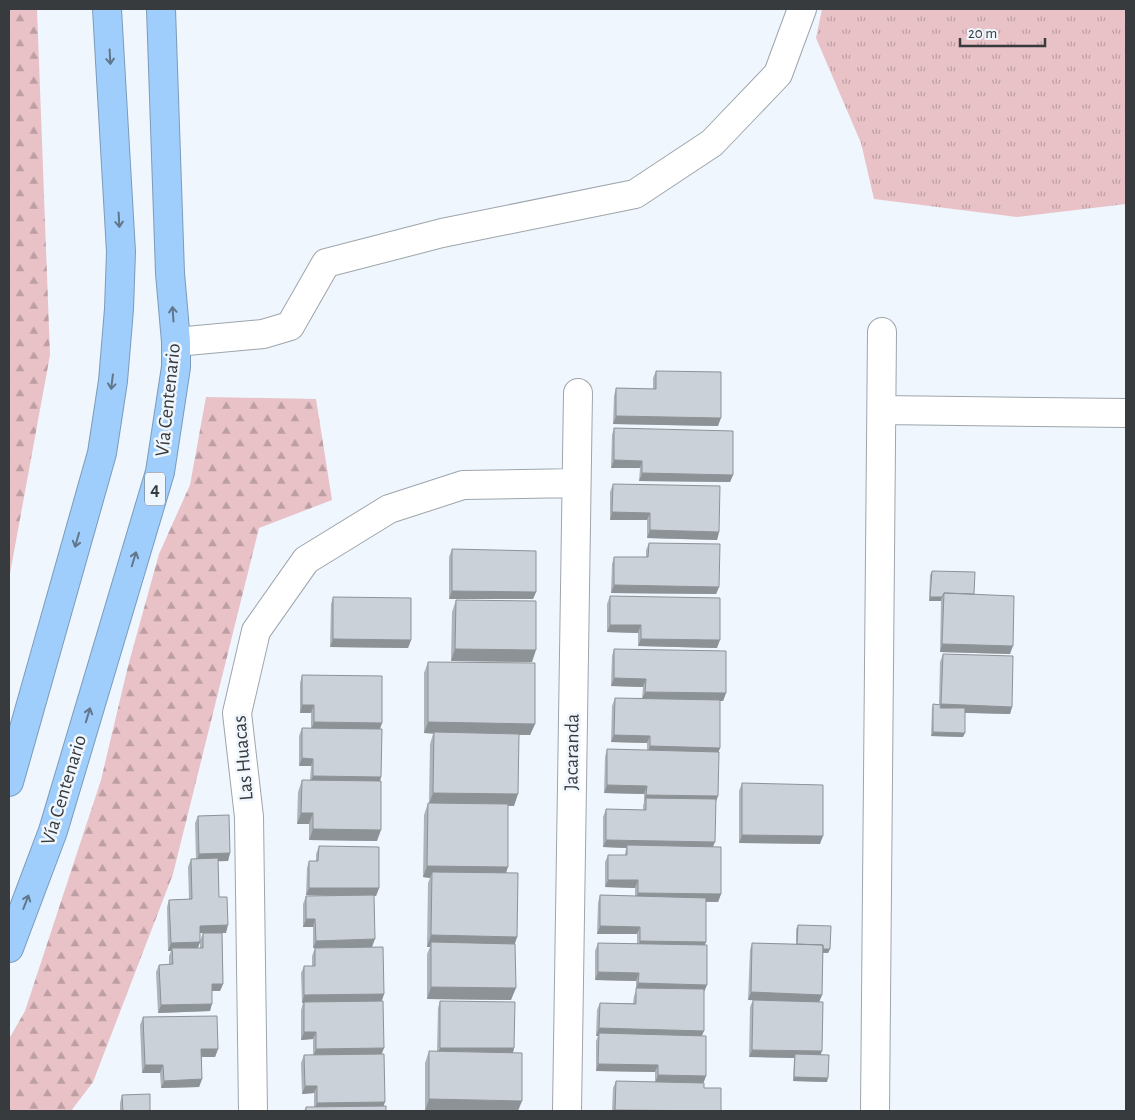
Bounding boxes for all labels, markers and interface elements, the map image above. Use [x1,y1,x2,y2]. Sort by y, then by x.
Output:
scale bar [960,15,1045,47]
text: 20 m [968,26,997,41]
one-way arrow [105,49,114,65]
one-way arrow [114,211,123,227]
one-way arrow [169,306,178,322]
street label: Vía Centenario [152,342,184,458]
one-way arrow [107,373,117,389]
road number: 4 [145,472,165,506]
one-way arrow [72,532,82,548]
one-way arrow [130,552,140,568]
one-way arrow [83,707,93,723]
street label: Jacaranda [561,713,583,791]
street label: Las Huacas [229,715,257,801]
street label: Vía Centenario [38,733,90,847]
one-way arrow [22,895,31,910]

